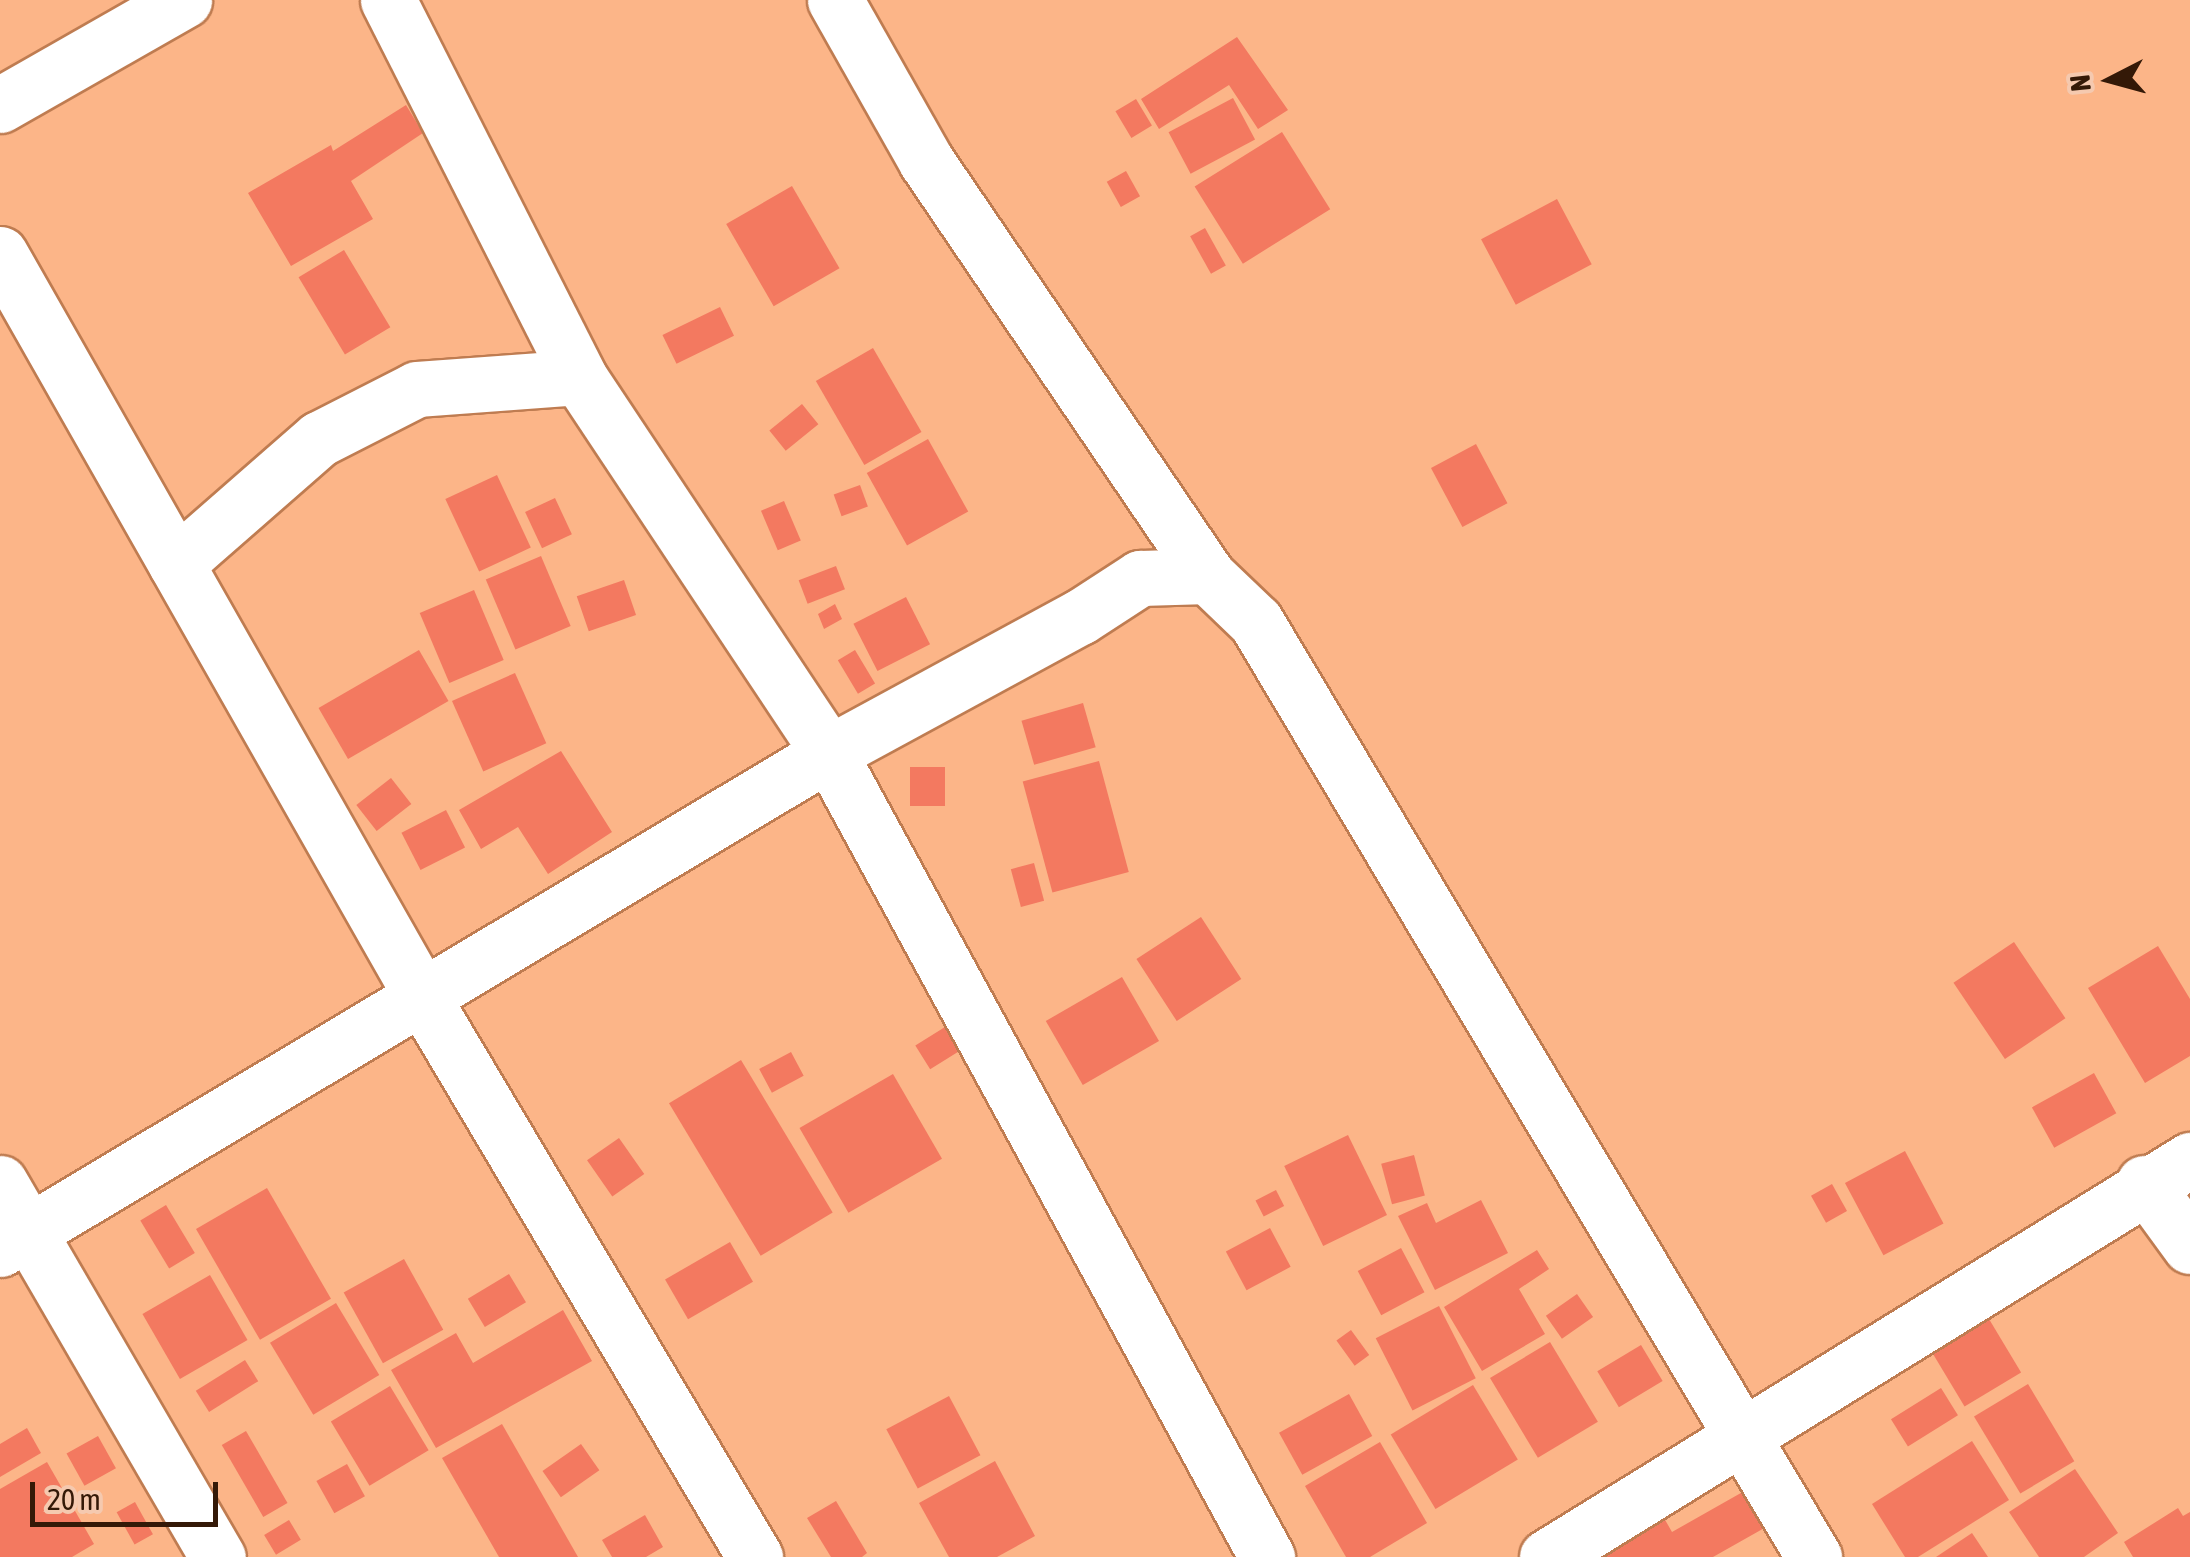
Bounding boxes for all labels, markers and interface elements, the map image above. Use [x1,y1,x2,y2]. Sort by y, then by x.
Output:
north arrow [2060,30,2160,130]
text: N [2063,73,2097,93]
scale bar [35,1462,222,1524]
text: 20 m [47,1482,101,1516]

